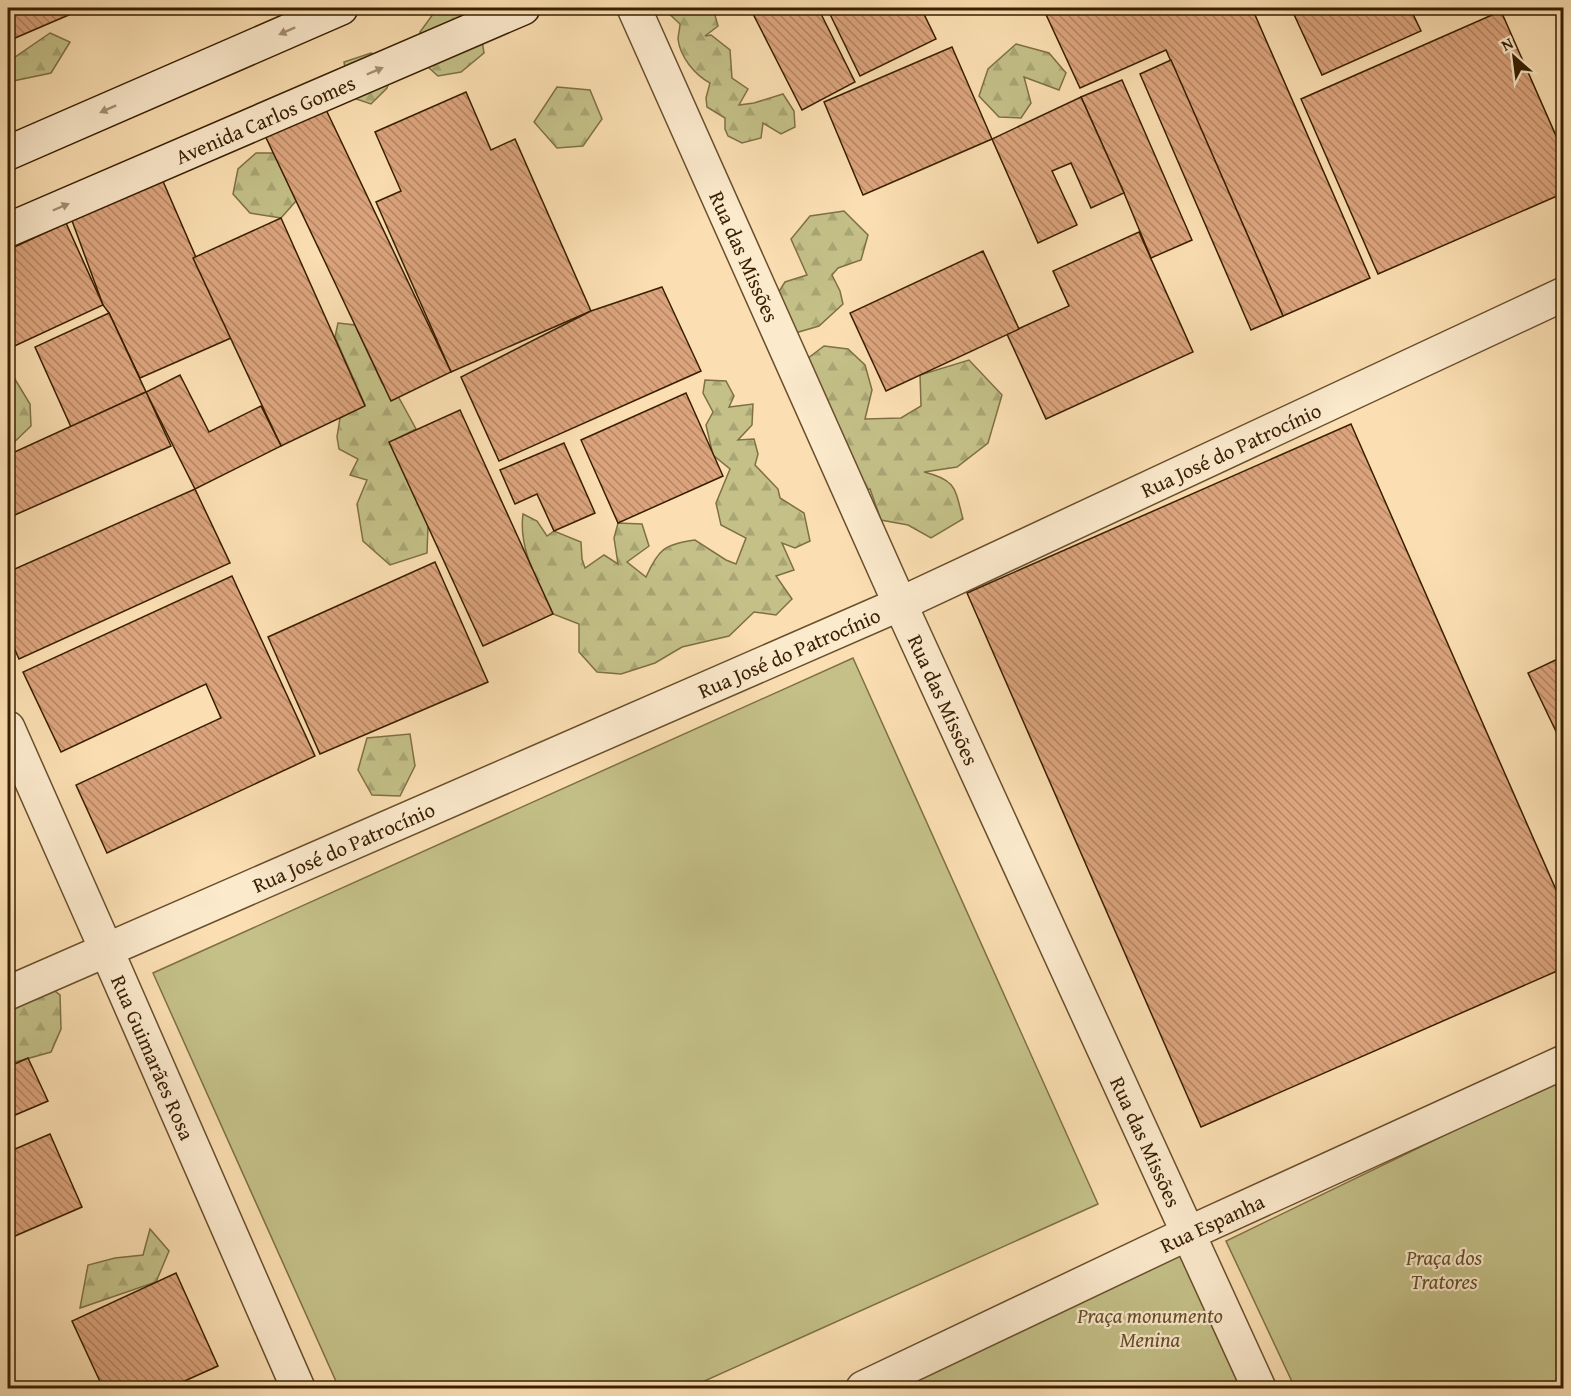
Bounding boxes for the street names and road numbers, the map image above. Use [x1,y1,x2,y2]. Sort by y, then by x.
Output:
street label: Avenida Carlos Gomes [170,67,360,172]
street label: Rua das Missões [702,186,788,327]
street label: Rua José do Patrocínio [1135,394,1326,505]
street label: Rua José do Patrocínio [693,599,885,706]
street label: Rua das Missões [900,629,987,770]
street label: Rua José do Patrocínio [247,793,440,900]
street label: Rua Guimarães Rosa [104,970,203,1145]
street label: Rua das Missões [1103,1071,1190,1212]
street label: Rua Espanha [1154,1185,1269,1260]

